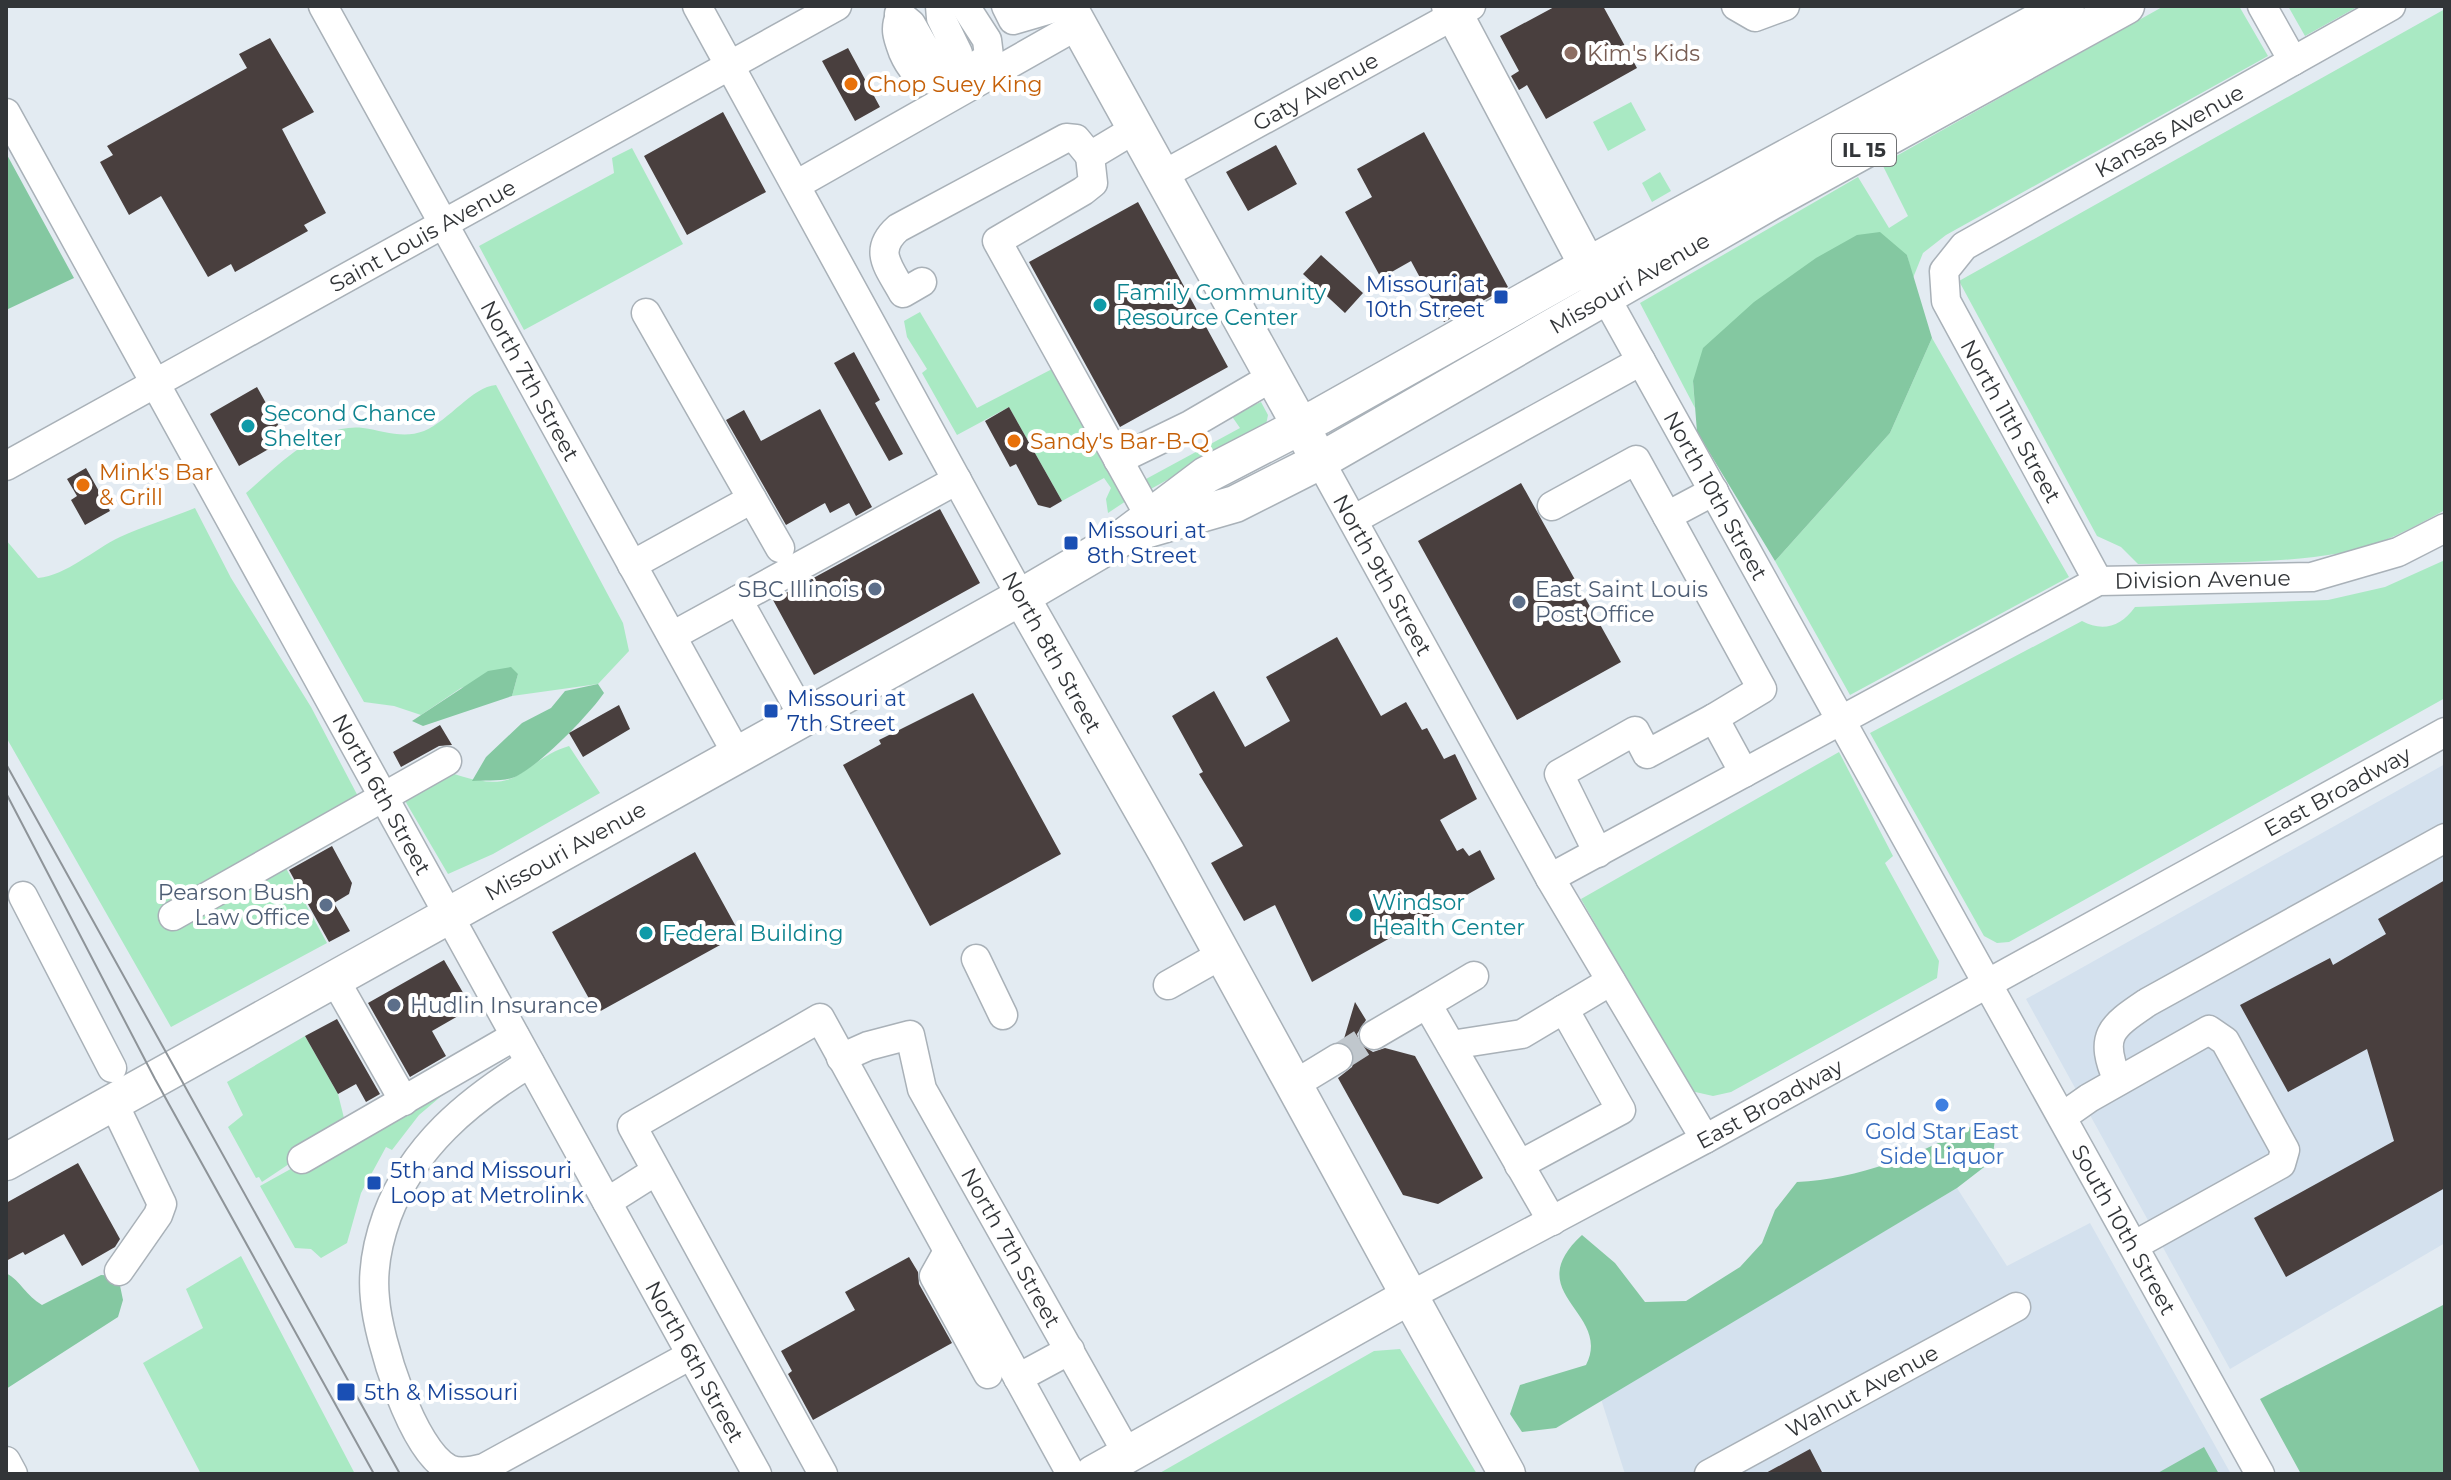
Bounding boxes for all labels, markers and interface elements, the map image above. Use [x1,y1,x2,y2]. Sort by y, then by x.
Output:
place label: Kim's Kids [1587,40,1700,67]
marker: Kim's Kids [1562,44,1580,62]
street label: Gaty Avenue [1248,47,1383,137]
place label: Chop Suey King [867,71,1043,98]
marker: Chop Suey King [842,75,860,93]
street label: Kansas Avenue [2090,79,2249,184]
road number: IL 15 [1832,134,1896,166]
street label: Saint Louis Avenue [325,174,521,298]
street label: Missouri Avenue [1545,227,1715,340]
place label: Missouri at 10th Street [1366,271,1485,323]
place label: Family Community Resource Center [1116,279,1326,331]
marker: Missouri at 10th Street [1492,288,1510,306]
street label: North 7th Street [475,296,585,466]
marker: Family Community Resource Center [1091,296,1109,314]
street label: North 11th Street [1955,335,2067,508]
place label: Second Chance Shelter [264,400,436,452]
street label: North 10th Street [1658,406,1773,585]
marker: Second Chance Shelter [239,417,257,435]
place label: Sandy's Bar-B-Q [1030,428,1210,455]
marker: Sandy's Bar-B-Q [1005,432,1023,450]
place label: Mink's Bar & Grill [99,459,213,511]
marker: Mink's Bar & Grill [74,476,92,494]
street label: North 9th Street [1327,490,1438,661]
place label: Missouri at 8th Street [1087,517,1206,569]
marker: Missouri at 8th Street [1062,534,1080,552]
street label: Division Avenue [2114,564,2291,595]
street label: North 8th Street [996,567,1107,738]
place label: SBC Illinois [738,576,859,603]
place label: East Saint Louis Post Office [1535,576,1708,628]
marker: SBC Illinois [866,580,884,598]
marker: East Saint Louis Post Office [1510,593,1528,611]
place label: Missouri at 7th Street [787,685,906,737]
marker: Missouri at 7th Street [762,702,780,720]
street label: North 6th Street [326,709,437,880]
street label: East Broadway [2260,741,2416,843]
street label: Missouri Avenue [480,795,651,907]
place label: Pearson Bush Law Office [158,879,310,931]
place label: Windsor Health Center [1372,889,1525,941]
marker: Pearson Bush Law Office [317,896,335,914]
marker: Windsor Health Center [1347,906,1365,924]
place label: Federal Building [662,920,844,947]
marker: Federal Building [637,924,655,942]
place label: Hudlin Insurance [410,992,598,1019]
marker: Hudlin Insurance [385,996,403,1014]
street label: East Broadway [1692,1053,1848,1155]
marker: Gold Star East Side Liquor [1933,1096,1951,1114]
place label: Gold Star East Side Liquor [1865,1118,2019,1170]
street label: South 10th Street [2066,1140,2182,1320]
place label: 5th and Missouri Loop at Metrolink [390,1157,585,1209]
street label: North 7th Street [955,1163,1066,1332]
marker: 5th and Missouri Loop at Metrolink [365,1174,383,1192]
street label: North 6th Street [639,1276,750,1447]
street label: Walnut Avenue [1781,1339,1943,1444]
place label: 5th & Missouri [364,1379,518,1406]
marker: 5th & Missouri [335,1381,357,1403]

